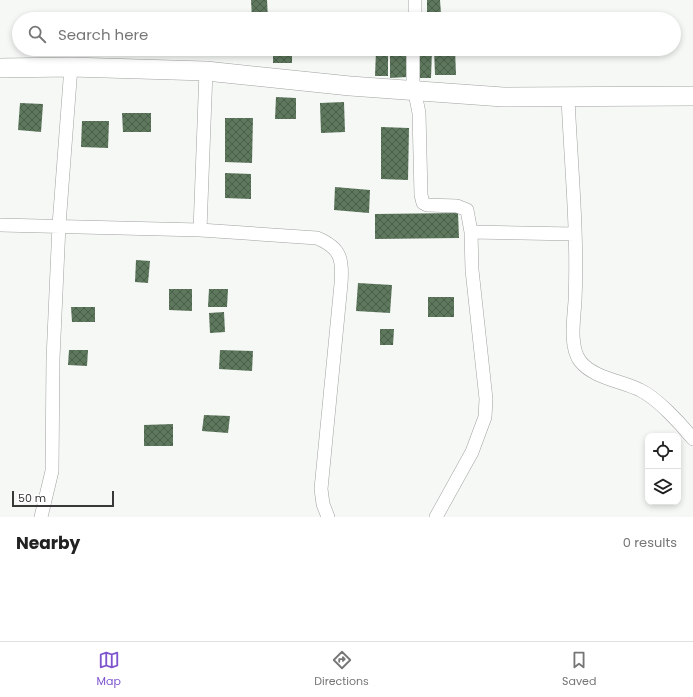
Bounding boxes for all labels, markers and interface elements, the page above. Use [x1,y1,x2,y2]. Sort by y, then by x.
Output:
search box [12,12,681,56]
icon: search [26,23,48,45]
text: Search here [58,24,148,45]
map controls [645,433,681,505]
button: locate [645,433,681,469]
button: layers [645,469,681,505]
scale bar [12,489,114,508]
text: 50 m [18,490,46,506]
text: Nearby [16,531,80,555]
text: 0 results [623,533,677,552]
tab: Map [97,649,121,690]
tab: Directions [314,649,369,690]
tab: Saved [562,649,596,690]

